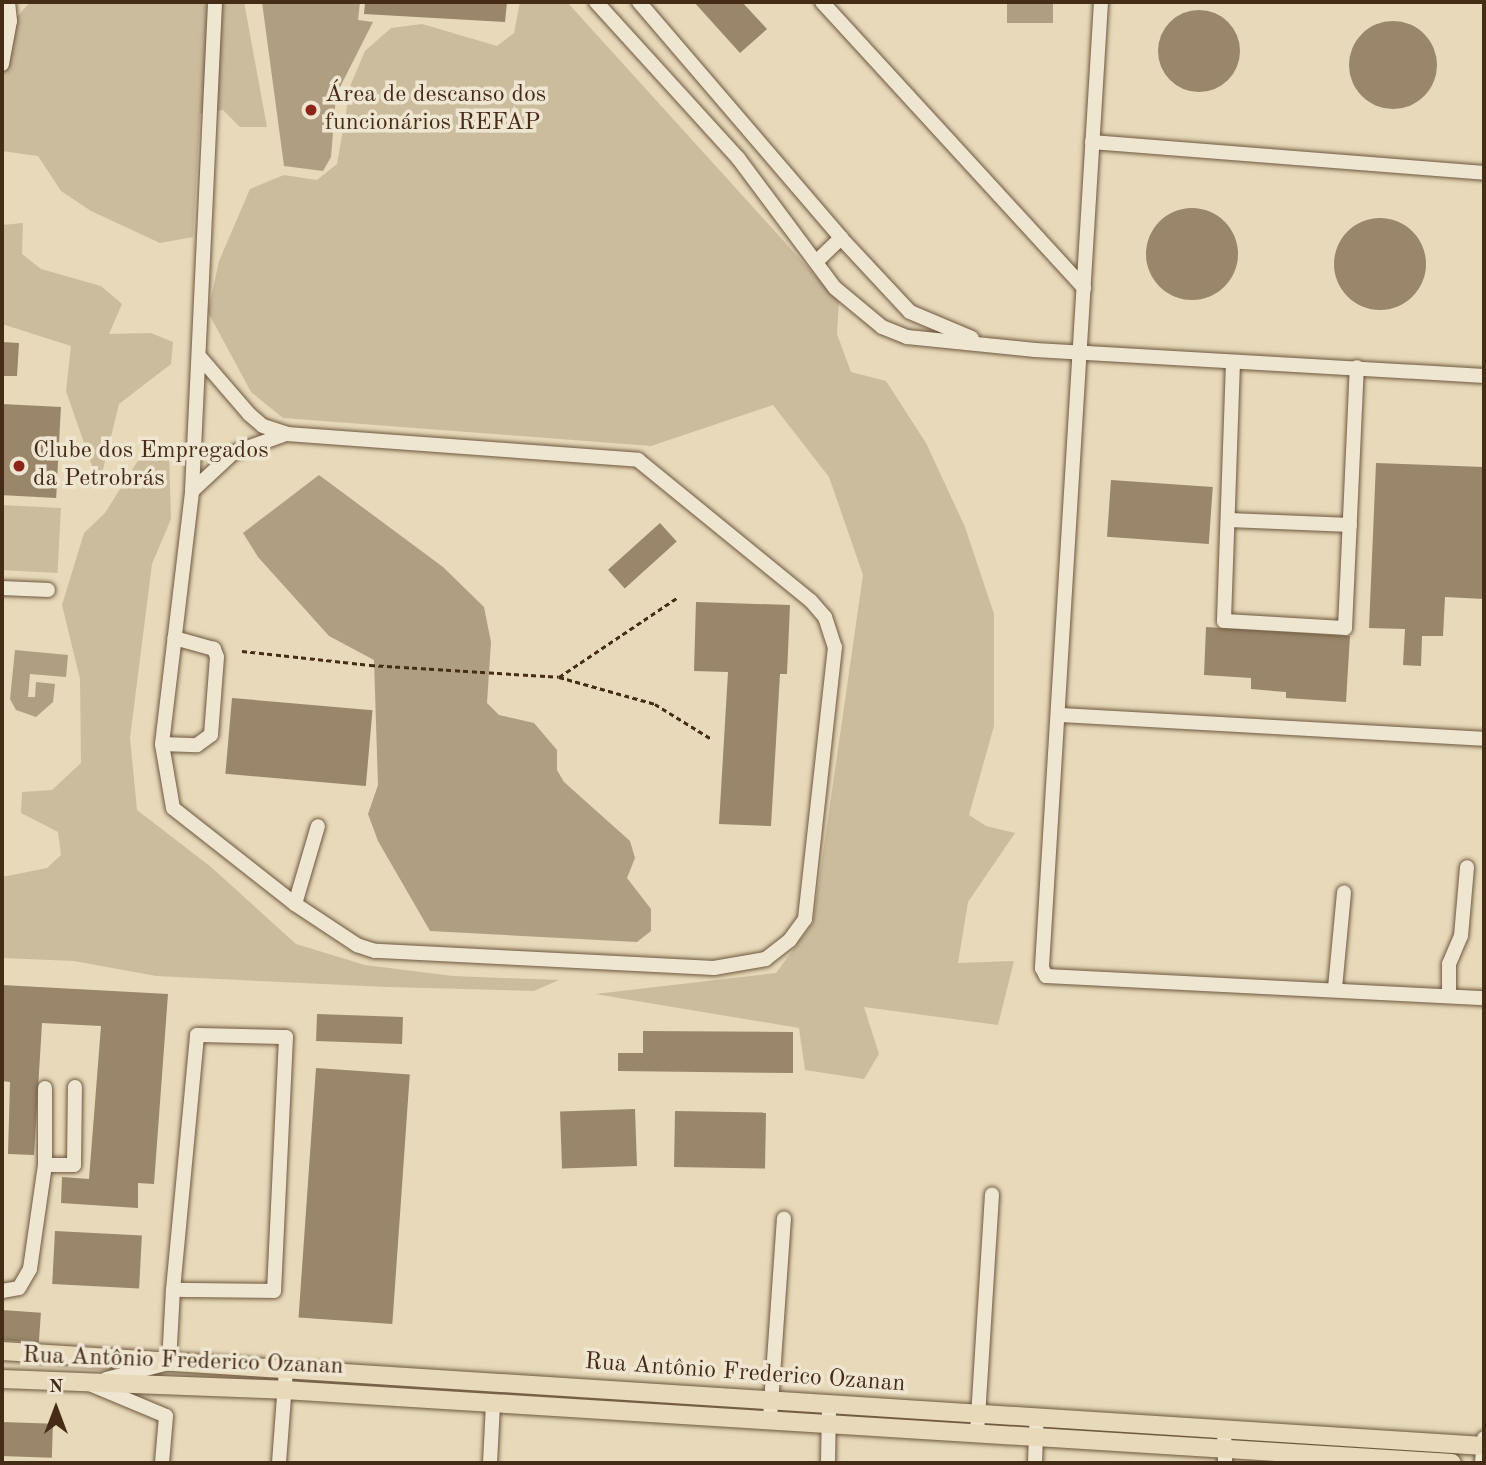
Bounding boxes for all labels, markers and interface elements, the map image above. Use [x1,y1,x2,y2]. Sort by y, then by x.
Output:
place label: Área de descanso dos funcionários REFAP [325,82,546,138]
marker: Área de descanso dos funcionários REFAP [303,102,319,118]
place label: Clube dos Empregados da Petrobrás [33,438,269,494]
marker: Clube dos Empregados da Petrobrás [11,458,27,474]
street label: Rua Antônio Frederico Ozanan [22,1342,344,1382]
street label: Rua Antônio Frederico Ozanan [584,1348,906,1400]
north arrow [21,1374,91,1444]
text: N [49,1378,63,1397]

